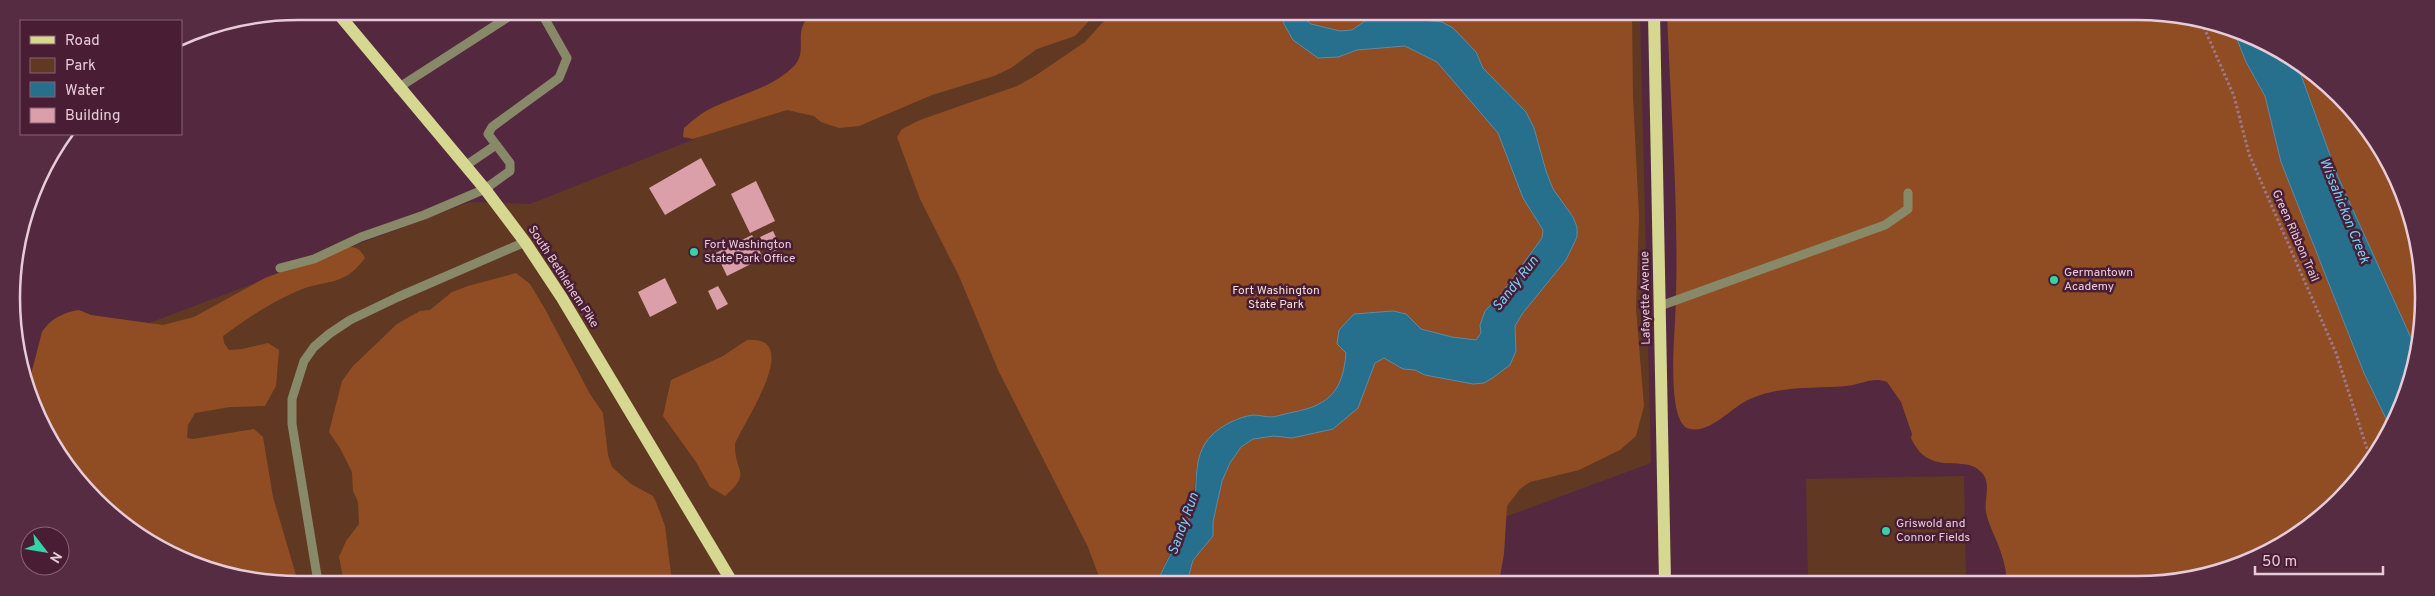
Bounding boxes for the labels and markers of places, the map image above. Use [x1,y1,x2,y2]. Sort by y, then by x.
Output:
place label: Fort Washington State Park Office [704,237,795,267]
marker: Fort Washington State Park Office [688,246,700,258]
place label: Germantown Academy [2064,265,2133,295]
marker: Germantown Academy [2048,274,2060,286]
place label: Griswold and Connor Fields [1896,516,1970,546]
marker: Griswold and Connor Fields [1880,525,1892,537]

